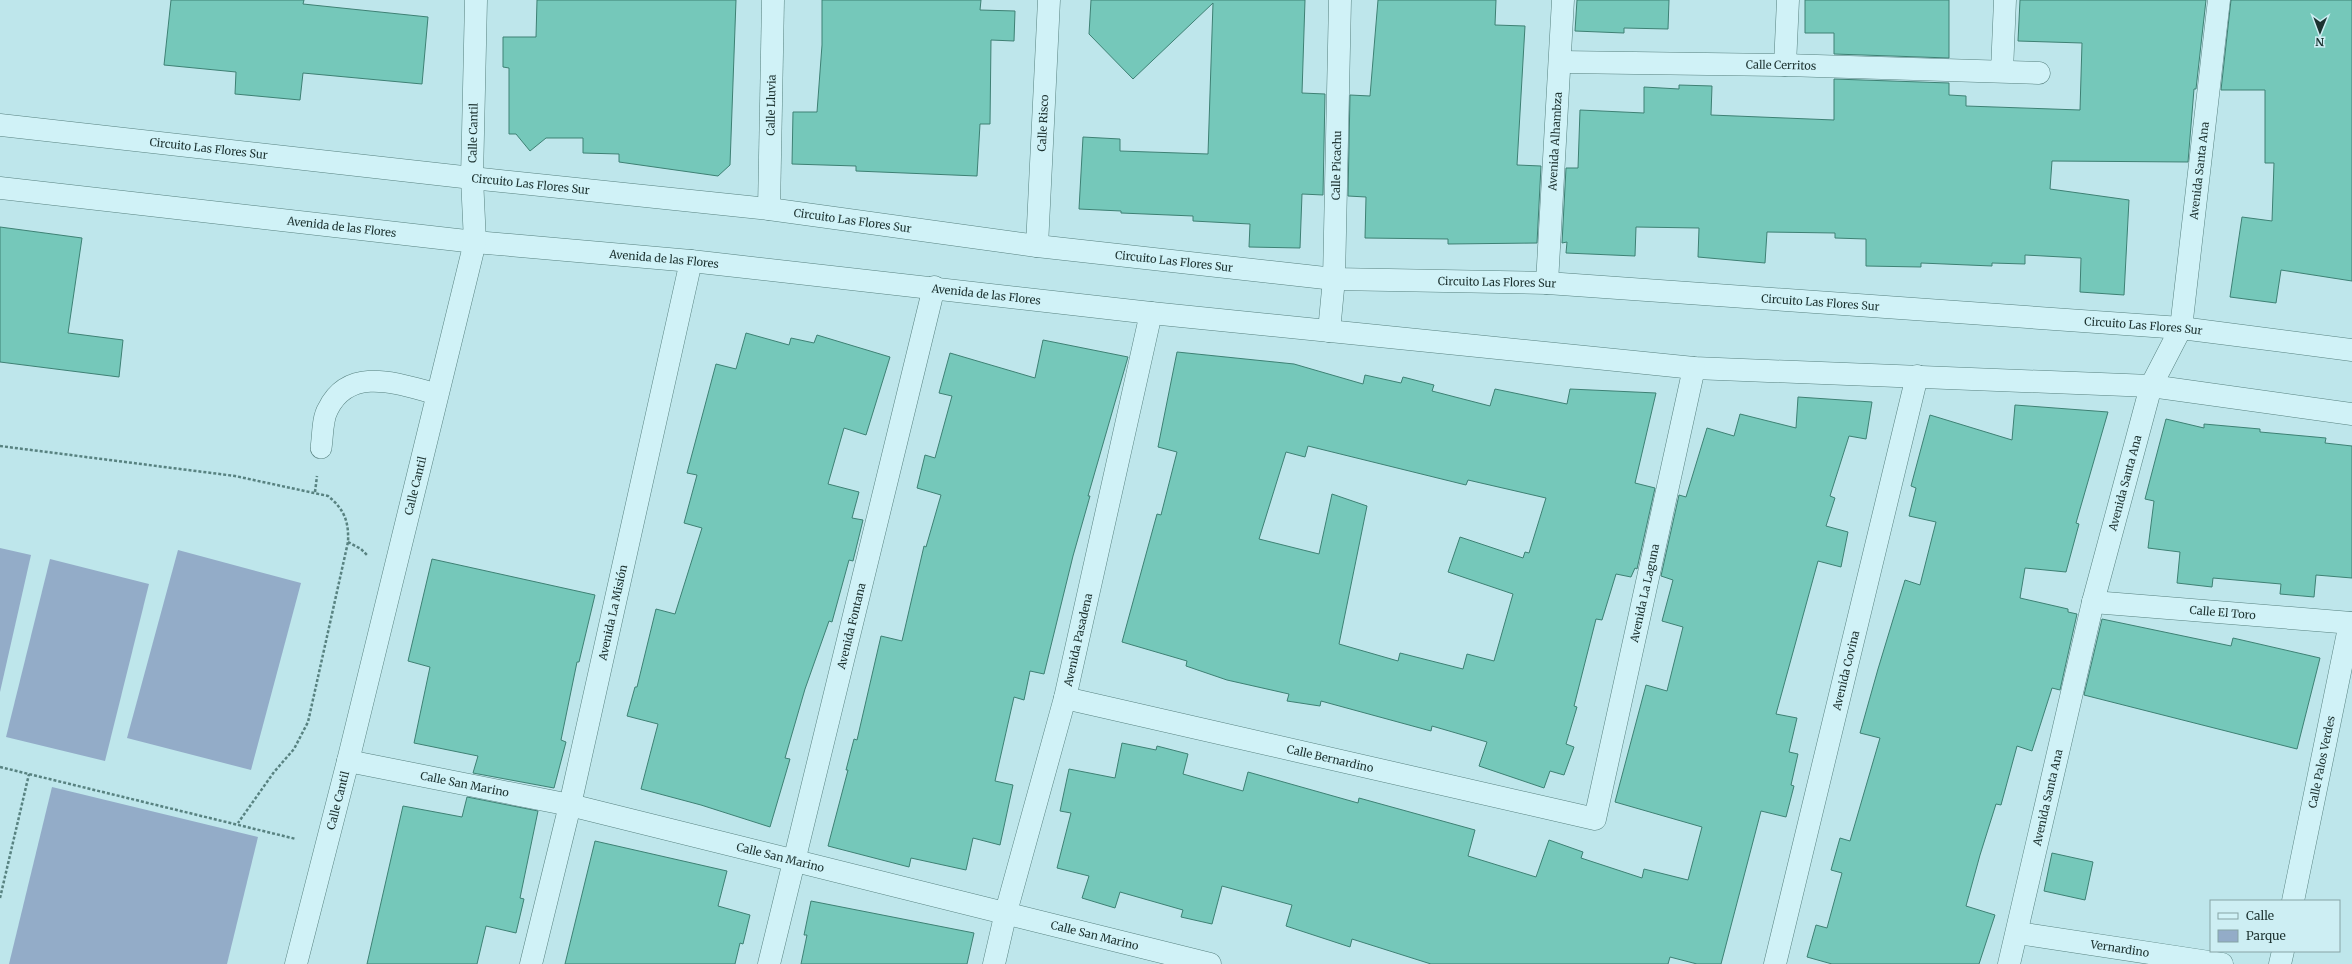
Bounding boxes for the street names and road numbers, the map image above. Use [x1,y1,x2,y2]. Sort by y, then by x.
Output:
street label: Calle Cerritos [1746,57,1816,73]
street label: Calle Lluvia [763,74,779,136]
street label: Avenida Alhambza [1545,91,1565,192]
street label: Calle Risco [1035,94,1051,152]
street label: Calle Cantil [465,102,481,163]
street label: Avenida Santa Ana [2186,121,2212,221]
street label: Calle Picachu [1329,130,1344,200]
street label: Circuito Las Flores Sur [149,135,268,162]
street label: Circuito Las Flores Sur [471,171,590,197]
street label: Circuito Las Flores Sur [793,206,912,236]
street label: Avenida de las Flores [285,214,397,240]
street label: Avenida de las Flores [608,247,720,271]
street label: Circuito Las Flores Sur [1114,248,1234,275]
street label: Circuito Las Flores Sur [1438,274,1557,291]
street label: Avenida de las Flores [930,281,1042,308]
street label: Circuito Las Flores Sur [1761,291,1880,314]
street label: Circuito Las Flores Sur [2084,314,2203,338]
street label: Avenida Santa Ana [2105,433,2145,533]
street label: Calle Cantil [401,454,429,517]
street label: Avenida La Laguna [1627,542,1662,645]
street label: Avenida La Misión [595,563,630,663]
street label: Avenida Fontana [834,581,869,671]
street label: Avenida Pasadena [1061,592,1095,689]
street label: Calle El Toro [2189,603,2257,622]
street label: Avenida Covina [1829,629,1862,713]
street label: Calle Palos Verdes [2305,714,2338,809]
street label: Calle Bernardino [1285,742,1375,775]
street label: Avenida Santa Ana [2029,748,2066,848]
street label: Calle Cantil [324,769,352,831]
street label: Calle San Marino [419,769,511,800]
street label: Calle San Marino [735,840,826,875]
street label: Calle San Marino [1049,918,1141,953]
street label: Vernardino [2089,937,2151,960]

